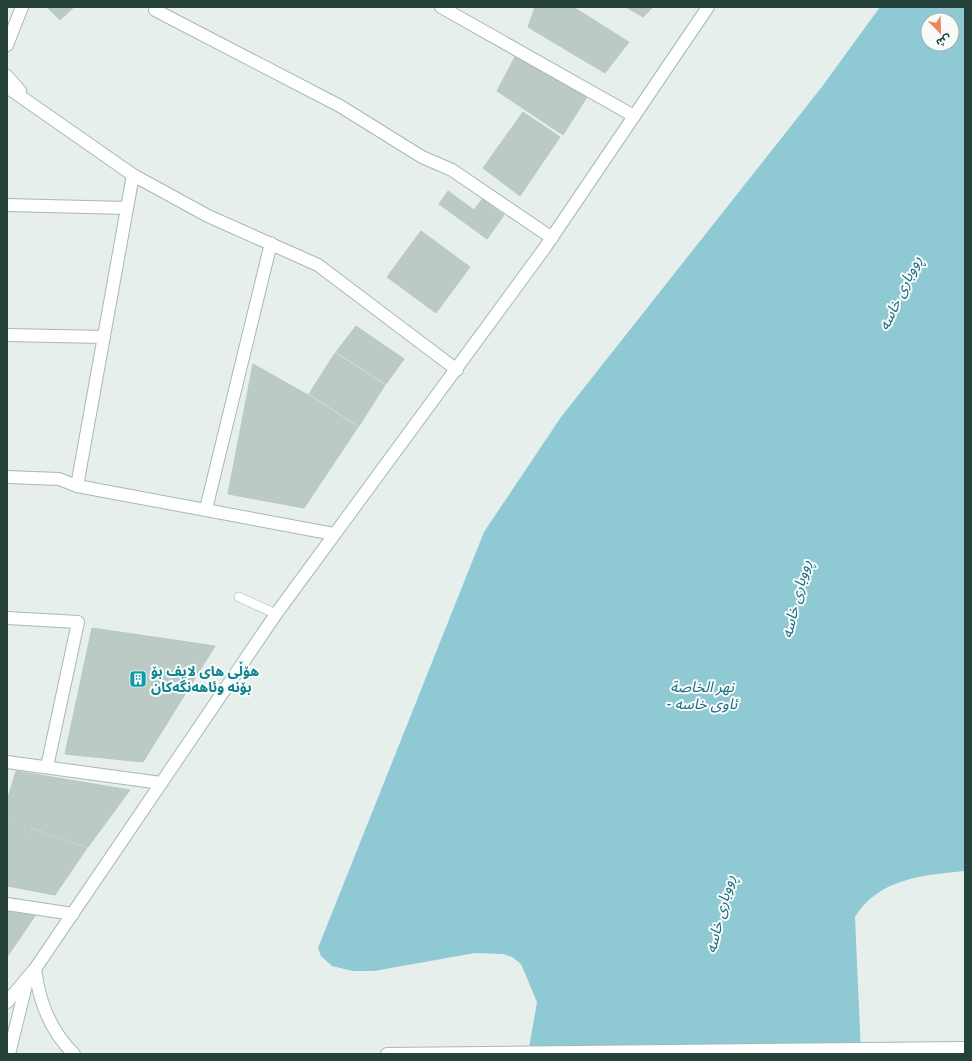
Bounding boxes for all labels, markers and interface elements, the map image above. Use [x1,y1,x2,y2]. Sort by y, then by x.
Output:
north arrow [920,12,960,52]
text: ش [934,32,953,50]
water label: ڕووباری خاسە [875,252,928,334]
water label: ڕووباری خاسە [778,557,818,641]
place label: هۆڵی های لایف بۆ بۆنە وئاهەنگەکان [151,661,259,695]
building icon: هۆڵی های لایف بۆ بۆنە وئاهەنگەکان [128,669,148,689]
water label: نهر الخاصة - ئاوی خاسە [667,678,739,713]
water label: ڕووباری خاسە [702,872,742,956]

